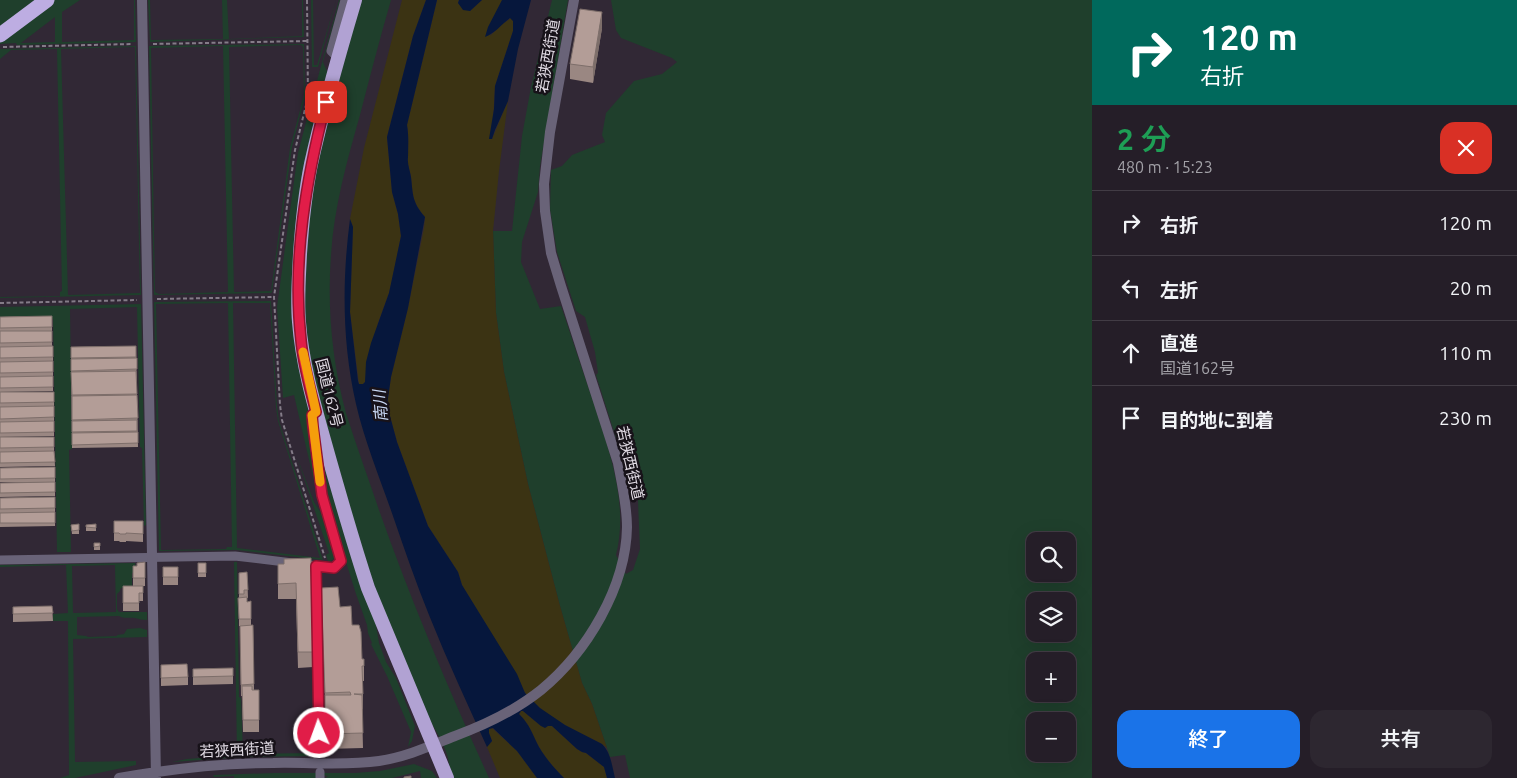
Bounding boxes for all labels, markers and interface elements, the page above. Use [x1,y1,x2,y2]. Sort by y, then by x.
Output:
street label: 若狭西街道 [533,17,562,94]
text: 120 m [1200,17,1298,57]
icon: right [1117,20,1182,85]
text: 右折 [1200,63,1244,88]
pin [305,81,347,123]
icon: arrive [312,88,340,116]
text: 2 分 [1117,122,1171,156]
button: close [1440,122,1492,174]
text: 480 m · 15:23 [1117,158,1213,176]
icon: right [1117,209,1145,237]
text: 120 m [1439,212,1492,234]
text: 右折 [1160,214,1198,236]
icon: left [1117,274,1145,302]
text: 20 m [1450,277,1492,299]
text: 左折 [1160,279,1198,301]
text: 直進 [1160,332,1198,354]
icon: ahead [1117,339,1145,367]
text: 110 m [1439,342,1492,364]
street label: 国道162号 [313,357,346,429]
text: 国道162号 [1160,359,1235,377]
water label: 南川 [369,387,390,423]
icon: arrive [1117,404,1145,432]
text: 230 m [1439,407,1492,429]
text: 目的地に到着 [1160,409,1274,431]
street label: 若狭西街道 [614,424,647,501]
map controls [1026,532,1076,762]
button: search [1026,532,1076,582]
button: layers [1026,592,1076,642]
button: + [1026,652,1076,702]
position arrow [292,706,344,758]
button: 終了 [1117,710,1300,768]
button: 共有 [1310,710,1492,768]
button: − [1026,712,1076,762]
street label: 若狭西街道 [199,739,275,760]

